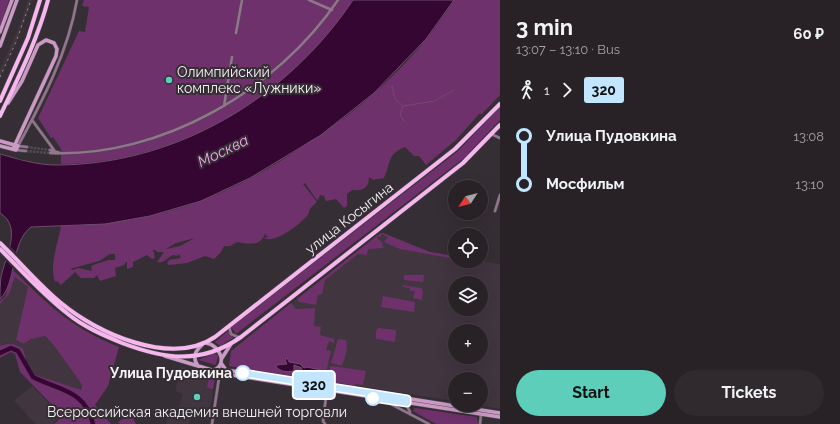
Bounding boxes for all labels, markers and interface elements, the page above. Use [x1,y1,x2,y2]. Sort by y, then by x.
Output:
text: 3 min [516,14,573,40]
text: 60 ₽ [793,25,824,43]
text: 13:07 – 13:10 · Bus [516,42,620,57]
place label: Олимпийский комплекс «Лужники» [177,64,321,96]
marker: Олимпийский комплекс «Лужники» [164,75,174,85]
icon: walk [516,79,538,101]
icon: forward [556,79,578,101]
text: 320 [592,82,616,98]
text: 1 [544,83,550,98]
text: Улица Пудовкина [546,127,677,145]
text: 13:08 [793,129,824,144]
water label: Москва [195,131,251,171]
text: Мосфильм [546,175,625,193]
text: 13:10 [796,177,824,192]
street label: улица Косыгина [302,179,396,257]
north arrow [448,180,488,220]
map controls [448,180,488,412]
button: locate [448,228,488,268]
button: layers [448,276,488,316]
button: + [448,324,488,364]
place label: Улица Пудовкина [109,365,232,381]
marker: Улица Пудовкина [235,365,251,381]
button: Start [516,370,666,416]
button: Tickets [674,370,824,416]
line badge: 320 [291,372,337,398]
button: − [448,372,488,412]
text: 320 [302,377,326,393]
unlabelled marker [365,390,381,406]
marker: Всероссийская академия внешней торговли [192,392,202,402]
place label: Всероссийская академия внешней торговли [47,404,347,420]

